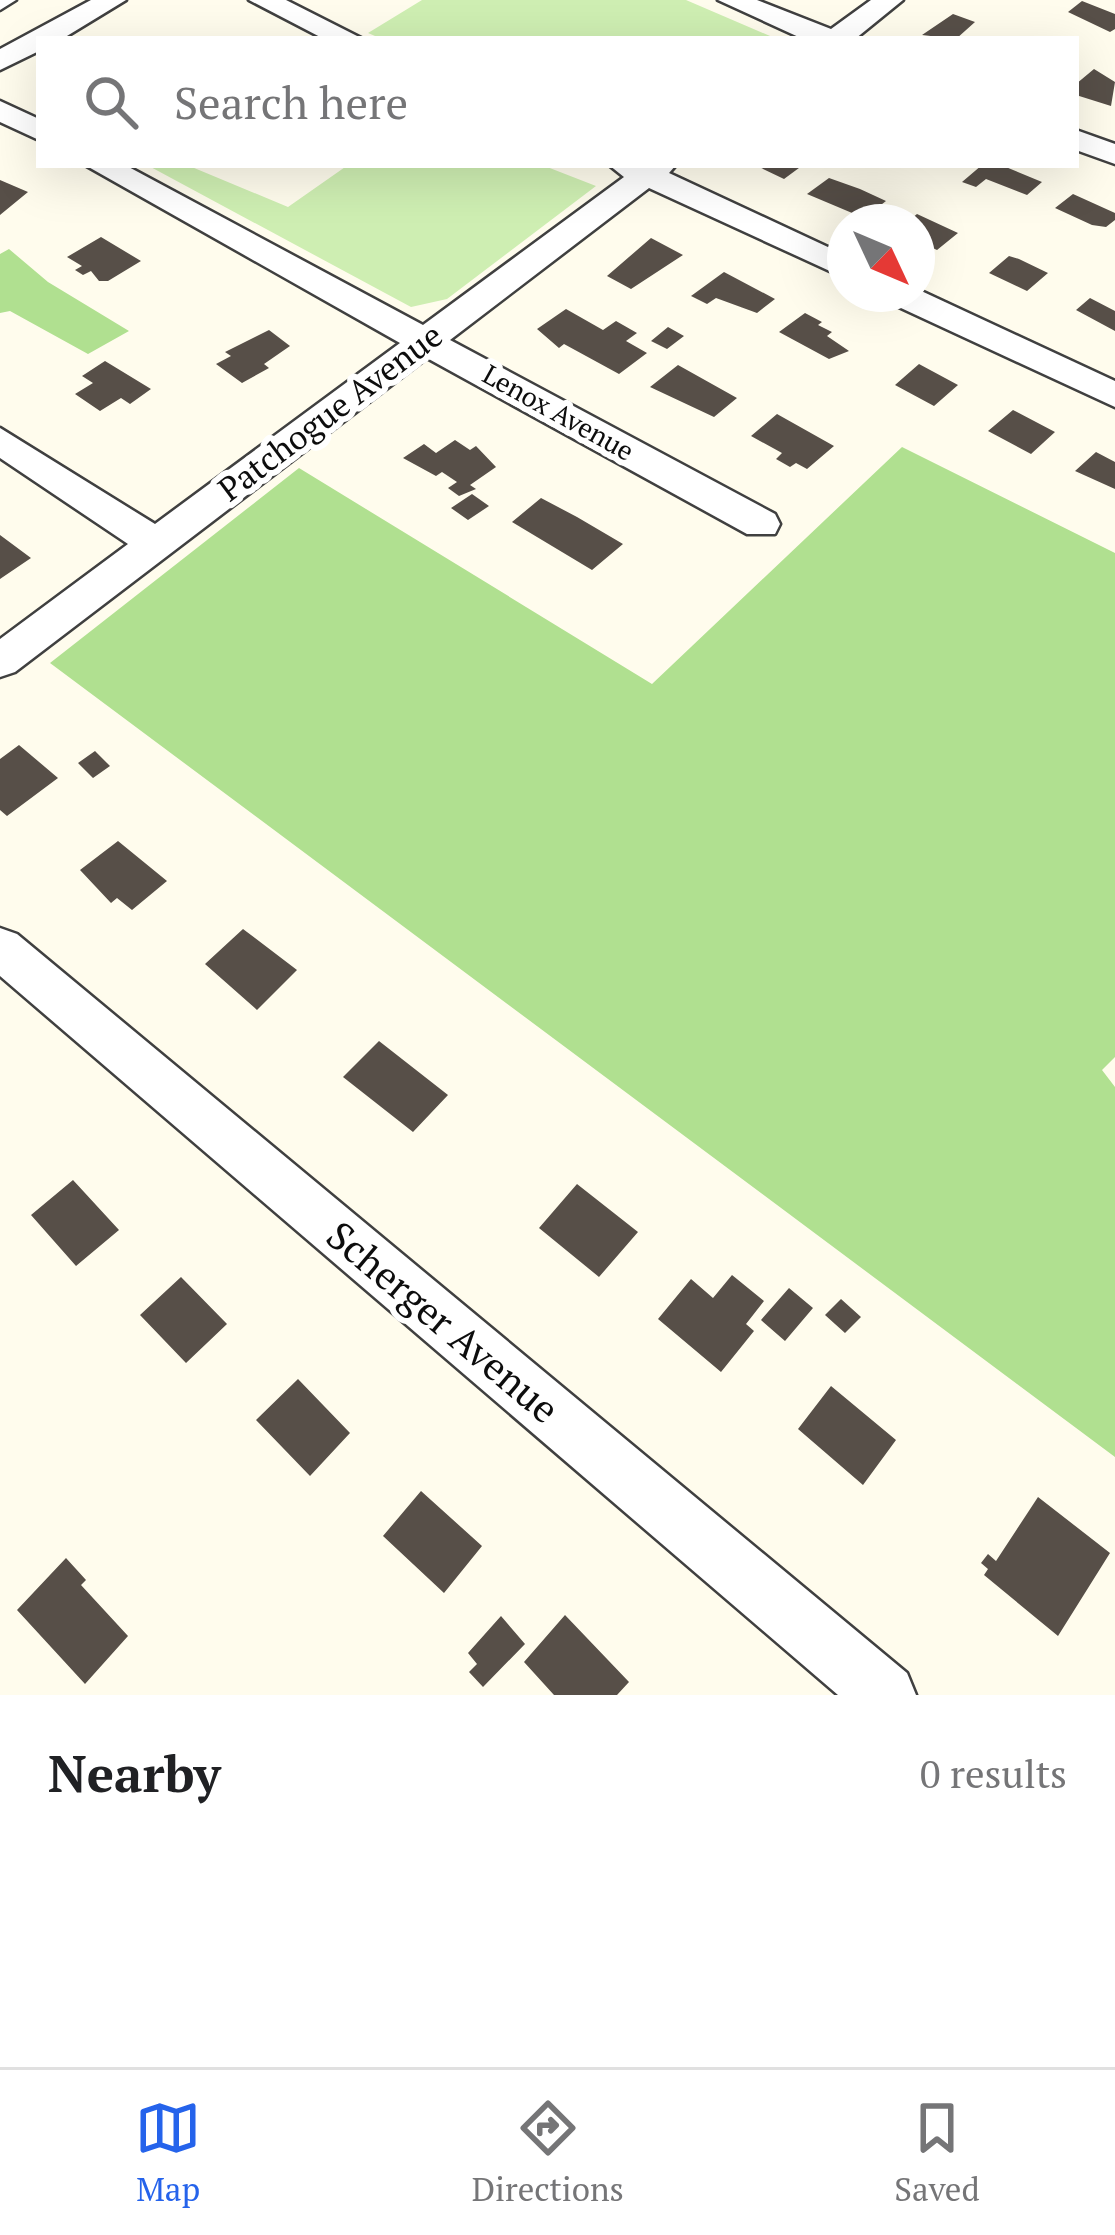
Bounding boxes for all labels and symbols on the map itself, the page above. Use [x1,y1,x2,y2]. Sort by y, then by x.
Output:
north arrow [827,204,935,312]
street label: Patchogue Avenue [209,313,450,510]
street label: Lenox Avenue [477,356,640,468]
street label: Scherger Avenue [317,1209,571,1434]

